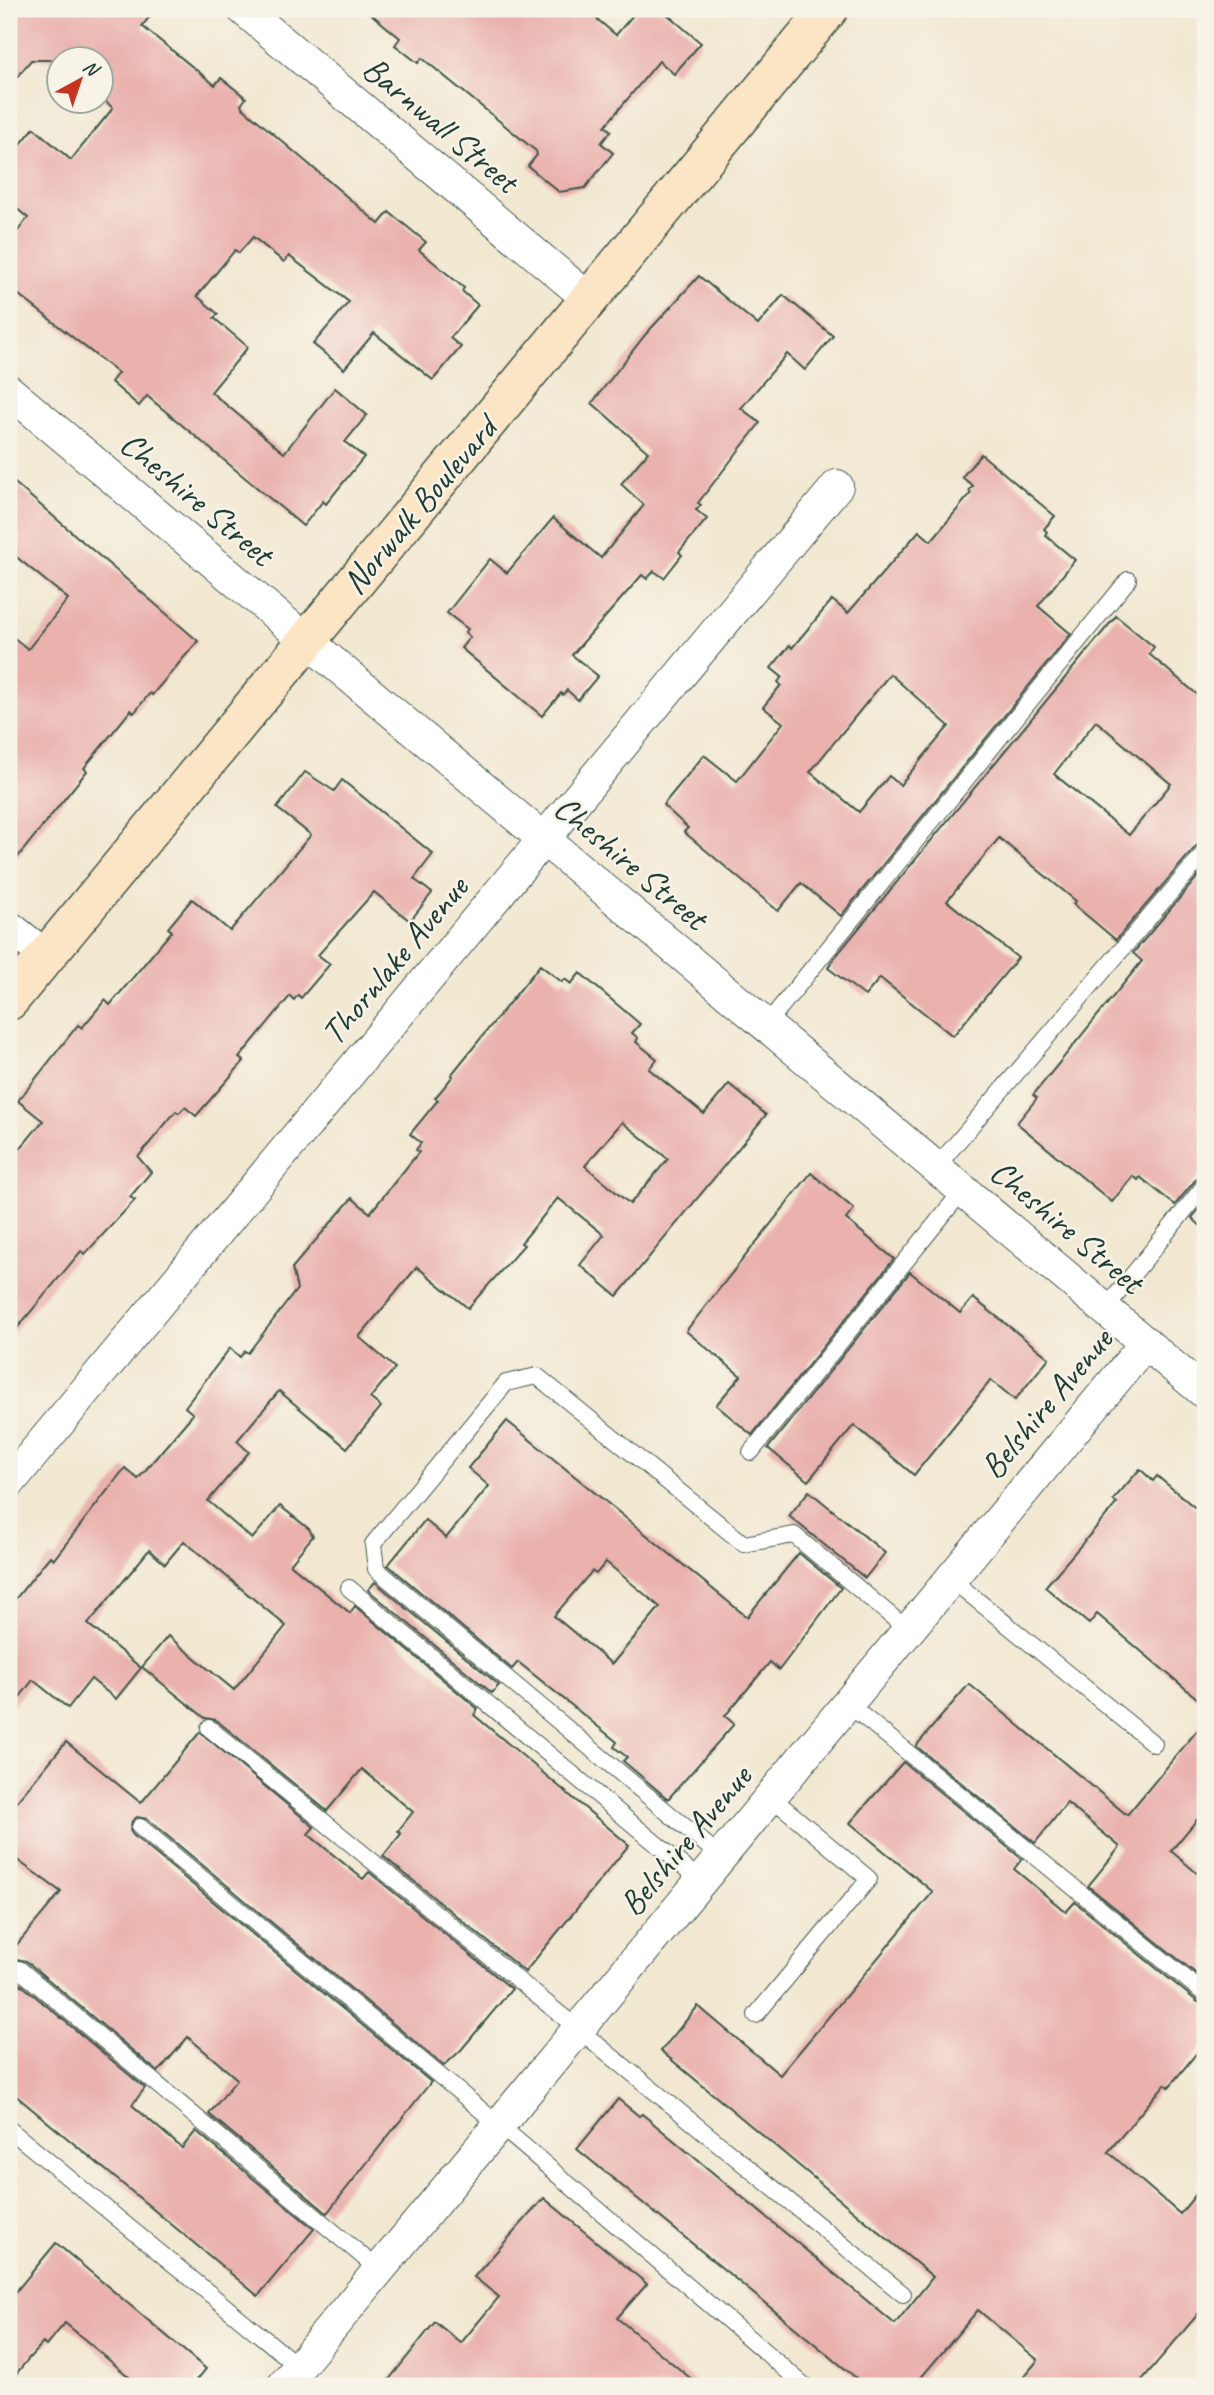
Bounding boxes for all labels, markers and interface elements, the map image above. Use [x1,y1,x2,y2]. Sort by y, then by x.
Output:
north arrow [46,46,116,116]
street label: Barnwall Street [354,46,530,205]
text: N [78,55,105,83]
street label: Norwalk Boulevard [332,403,510,603]
street label: Cheshire Street [111,421,285,578]
street label: Cheshire Street [545,785,719,942]
street label: Thornlake Avenue [311,865,480,1054]
street label: Cheshire Street [981,1149,1155,1306]
street label: Belshire Avenue [970,1317,1124,1488]
street label: Belshire Avenue [609,1754,763,1925]

